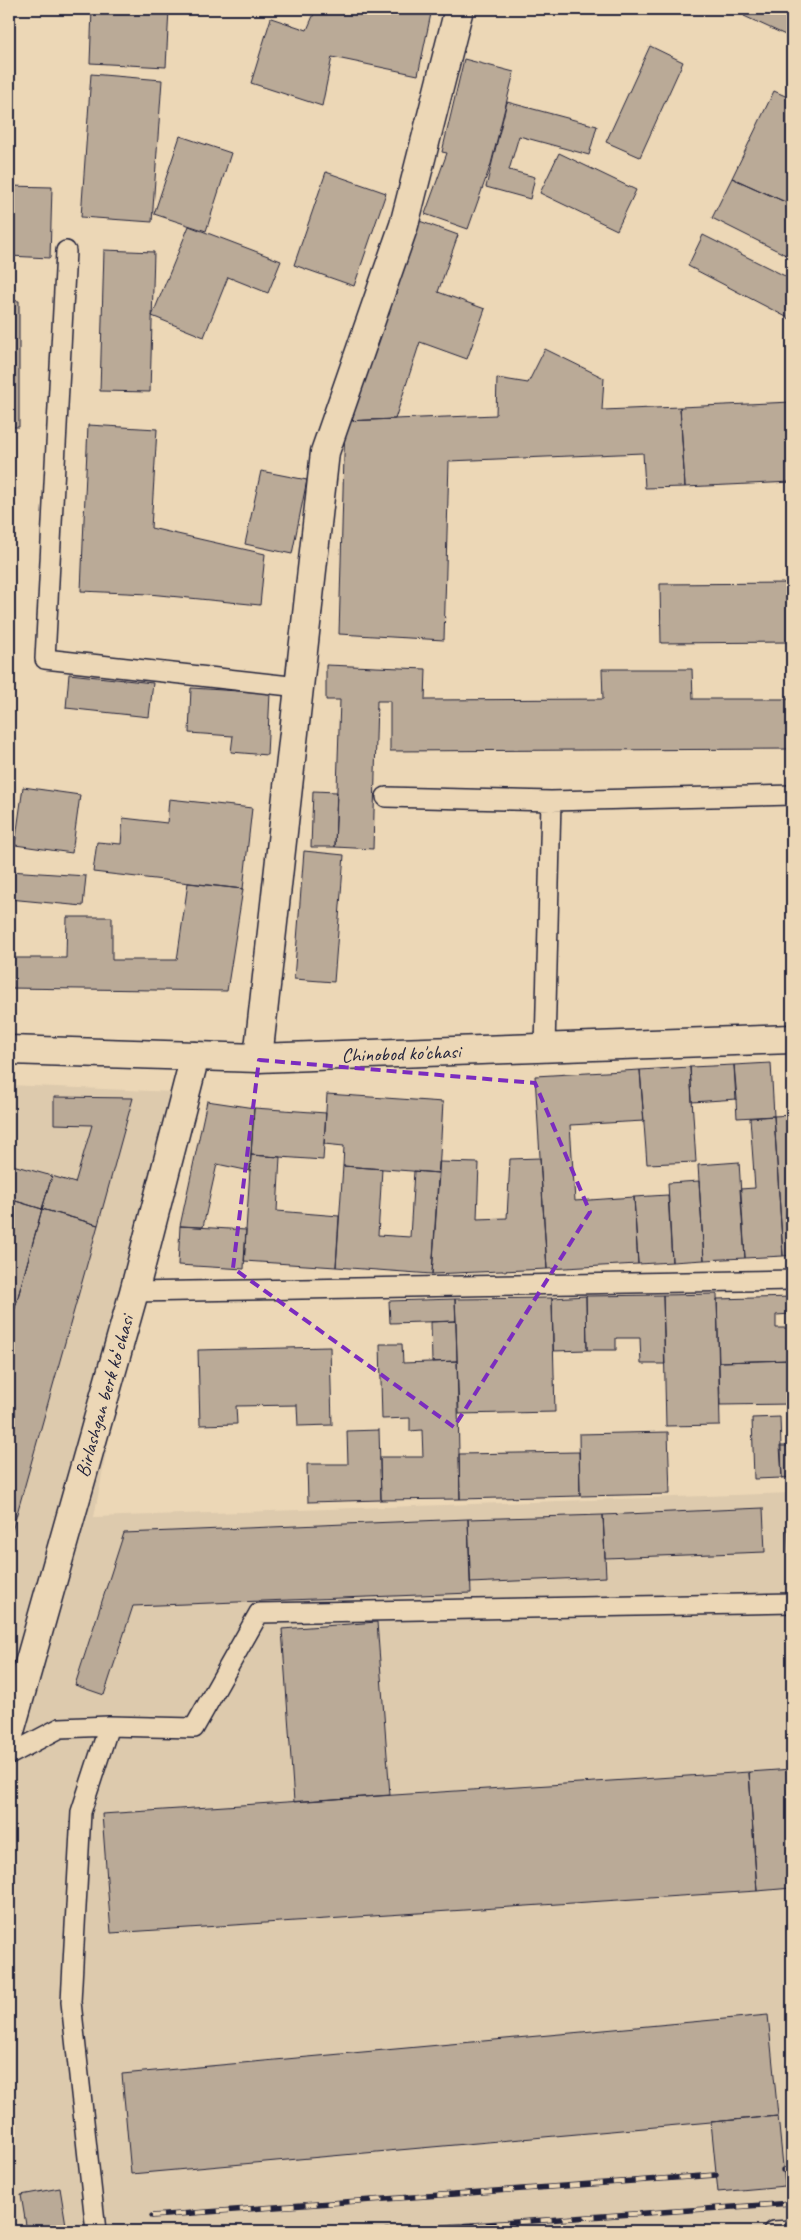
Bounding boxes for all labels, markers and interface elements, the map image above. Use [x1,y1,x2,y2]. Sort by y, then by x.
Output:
street label: Chinobod ko'chasi [341,1039,463,1068]
street label: Birlashgan berk koʻchasi [69,1310,140,1480]

